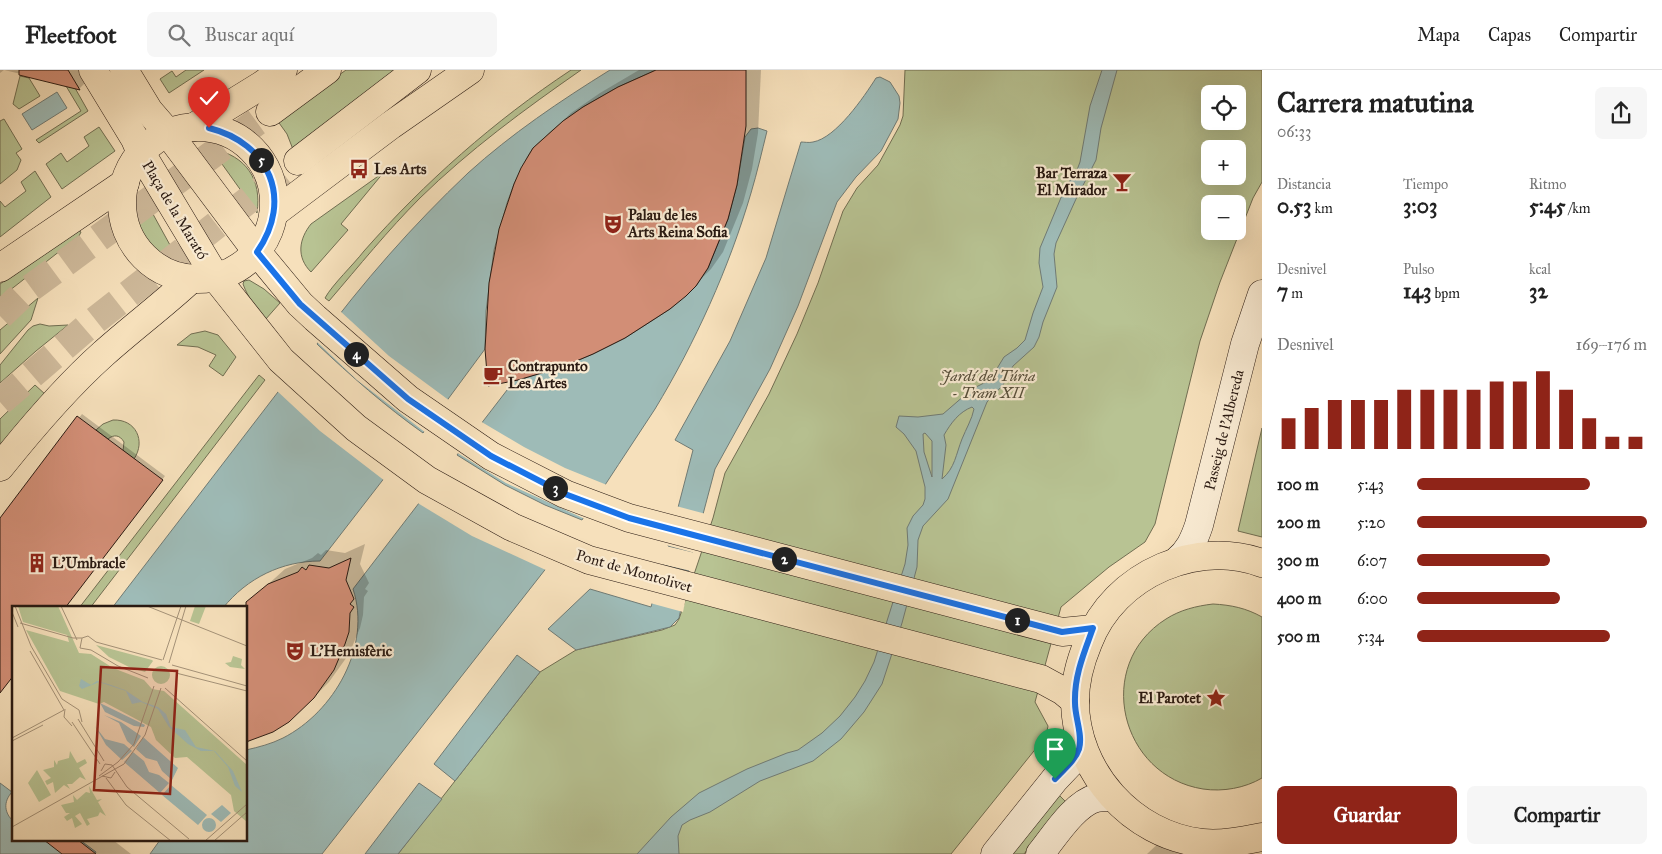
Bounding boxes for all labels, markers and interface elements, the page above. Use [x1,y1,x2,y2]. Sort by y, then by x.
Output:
search box [147,12,497,57]
text: Fleetfoot [25,20,117,50]
icon: search [165,21,193,49]
text: Buscar aquí [205,23,294,46]
text: Mapa [1417,24,1460,46]
text: Capas [1488,24,1531,46]
text: Compartir [1559,24,1637,46]
pin [188,77,230,128]
icon: check [195,84,223,112]
map controls [1201,85,1246,240]
button: locate [1201,85,1246,130]
text: Carrera matutina [1277,85,1474,120]
button: share [1595,87,1647,139]
text: 06:33 [1277,122,1311,141]
button: + [1201,140,1246,185]
pin: 5 [248,148,274,172]
text: 5 [258,152,265,169]
street label: Plaça de la Marató [138,157,212,263]
bus stop icon: Les Arts [348,158,370,180]
place label: Les Arts [374,160,427,178]
place label: Bar Terraza El Mirador [1036,164,1108,199]
bar icon: Bar Terraza El Mirador [1111,171,1133,193]
text: Distancia [1277,176,1331,193]
text: Tiempo [1403,176,1448,193]
text: Ritmo [1529,176,1566,193]
text: 0.53 [1277,193,1311,219]
text: 3:03 [1403,193,1437,219]
text: 5:45 [1529,193,1566,219]
button: − [1201,195,1246,240]
text: km [1311,200,1333,217]
text: /km [1566,200,1591,217]
place label: Palau de les Arts Reina Sofia [627,206,728,241]
theatre icon: Palau de les Arts Reina Sofia [602,213,624,235]
text: Desnivel [1277,261,1326,278]
text: Pulso [1403,261,1435,278]
text: kcal [1529,261,1551,278]
text: 7 [1277,278,1288,304]
text: 143 [1403,278,1431,304]
text: 32 [1529,278,1548,304]
text: m [1288,285,1303,302]
text: bpm [1431,285,1460,302]
text: Desnivel [1277,335,1333,354]
text: 169–176 m [1576,335,1647,354]
pin: 4 [344,342,368,366]
text: 4 [353,346,360,363]
place label: Contrapunto Les Artes [508,357,588,392]
cafe icon: Contrapunto Les Artes [482,364,504,386]
park label: Jardí del Túria - Tram XII [940,367,1035,402]
street label: Passeig de l'Albereda [1200,367,1248,492]
text: 100 m [1277,475,1319,494]
text: 5:43 [1357,475,1384,494]
pin: 3 [542,476,568,500]
text: 3 [553,480,558,497]
text: 200 m [1277,513,1320,532]
text: 5:20 [1357,513,1386,532]
street label: Pont de Montolivet [574,546,695,596]
pin: 2 [772,546,796,572]
text: 2 [781,551,788,568]
text: 300 m [1277,551,1319,570]
text: 6:07 [1357,551,1387,570]
building icon: L'Umbracle [26,552,48,574]
place label: L'Umbracle [52,554,126,572]
text: 400 m [1277,589,1321,608]
text: 6:00 [1357,589,1388,608]
inset map [12,606,248,842]
pin: 1 [1004,608,1030,632]
text: 1 [1015,612,1020,629]
text: 500 m [1277,627,1320,646]
text: 5:34 [1357,627,1384,646]
theatre icon: L'Hemisfèric [284,640,306,662]
place label: L'Hemisfèric [310,642,393,660]
place icon: El Parotet [1205,687,1227,709]
place label: El Parotet [1138,689,1202,707]
pin [1034,728,1076,779]
icon: arrive [1041,735,1069,763]
button: Guardar [1277,786,1457,844]
button: Compartir [1467,786,1647,844]

